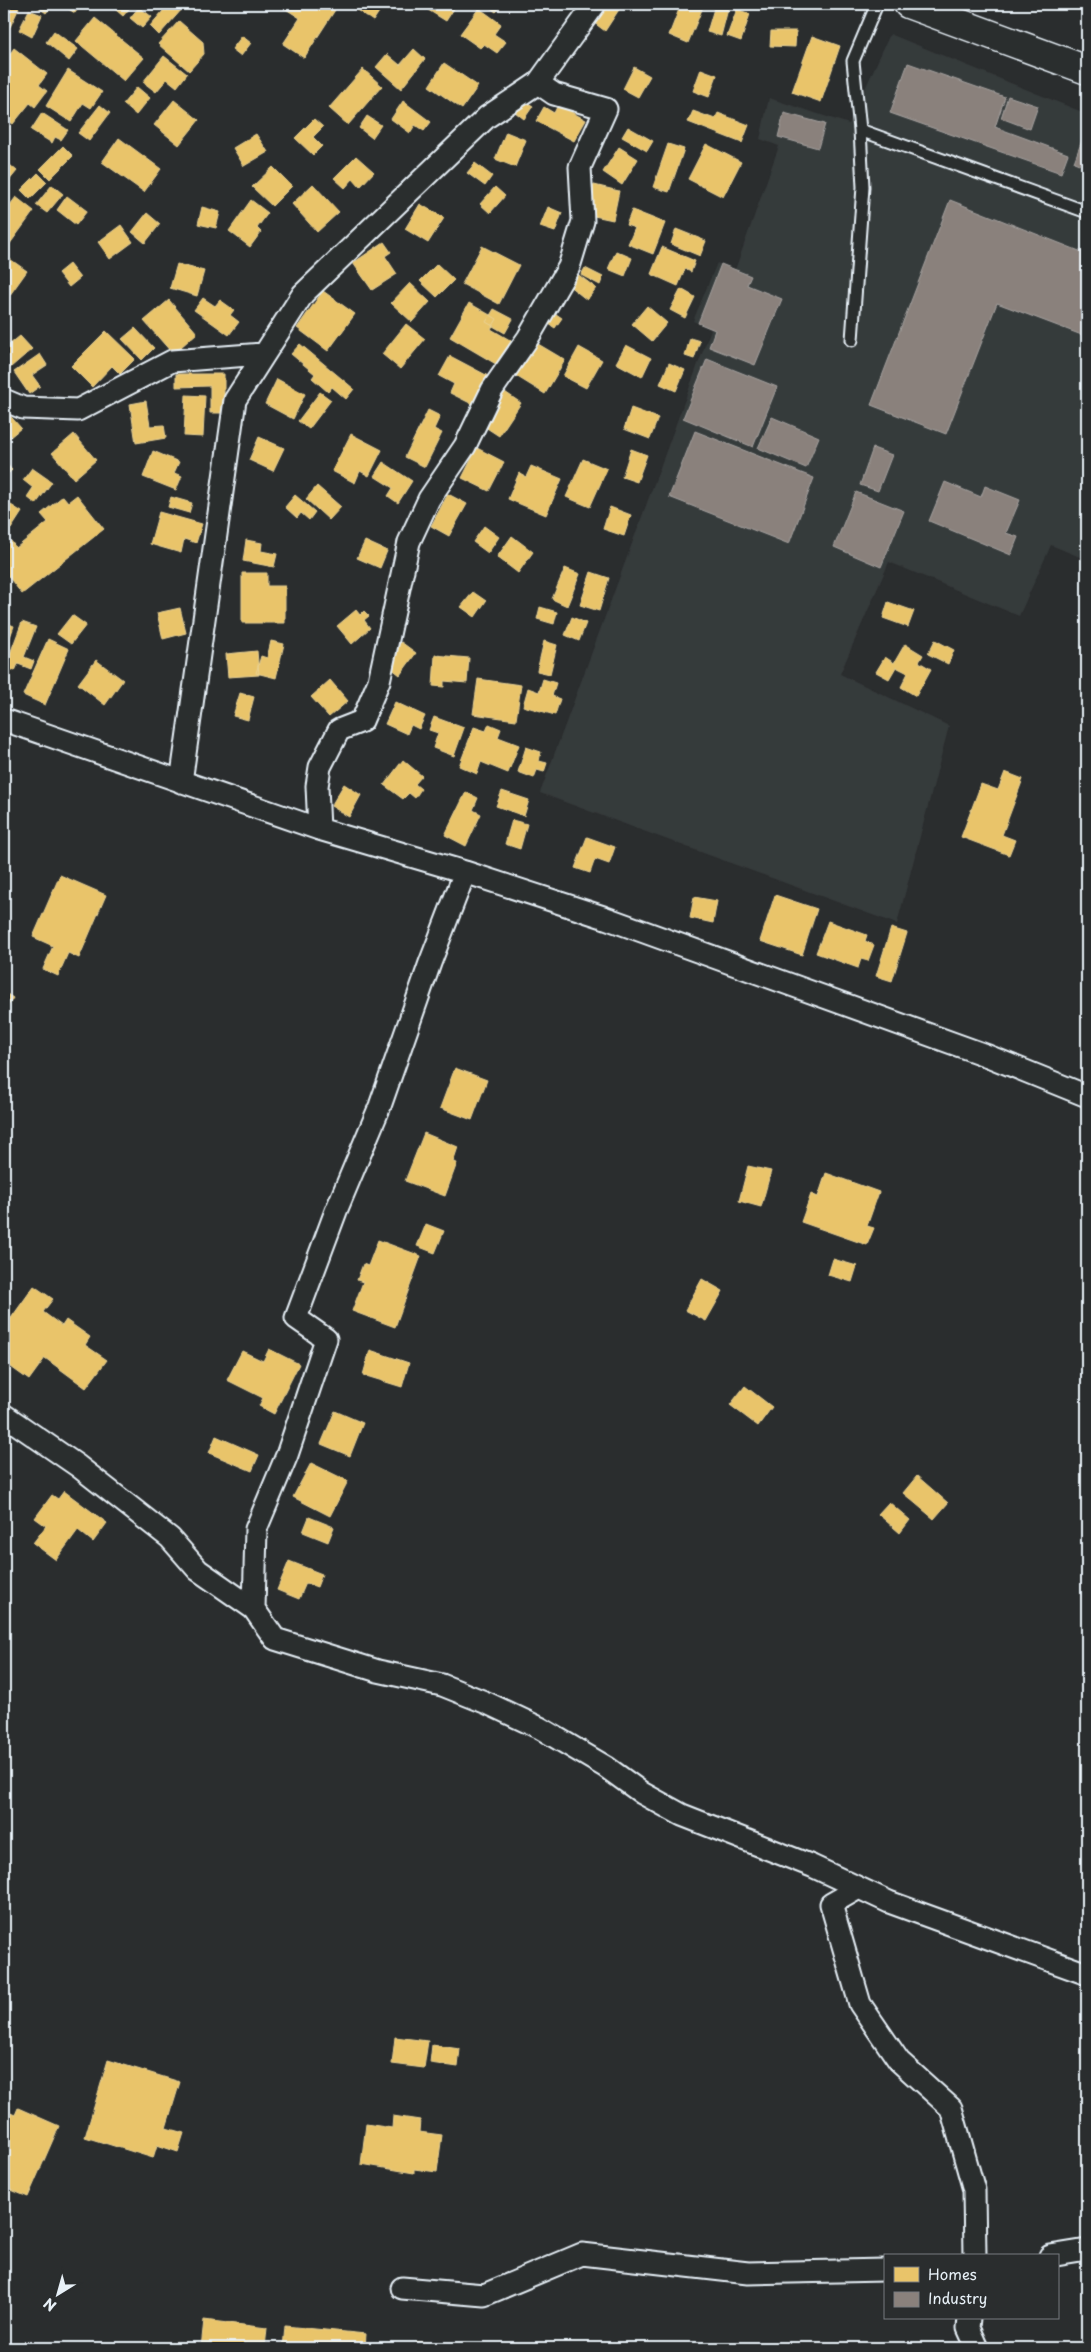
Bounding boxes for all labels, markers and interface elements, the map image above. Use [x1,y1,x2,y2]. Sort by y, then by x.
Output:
legend [884,2254,1058,2320]
text: Homes [928,2262,977,2285]
north arrow [32,2270,82,2320]
text: Industry [928,2286,987,2309]
text: N [39,2293,61,2317]

